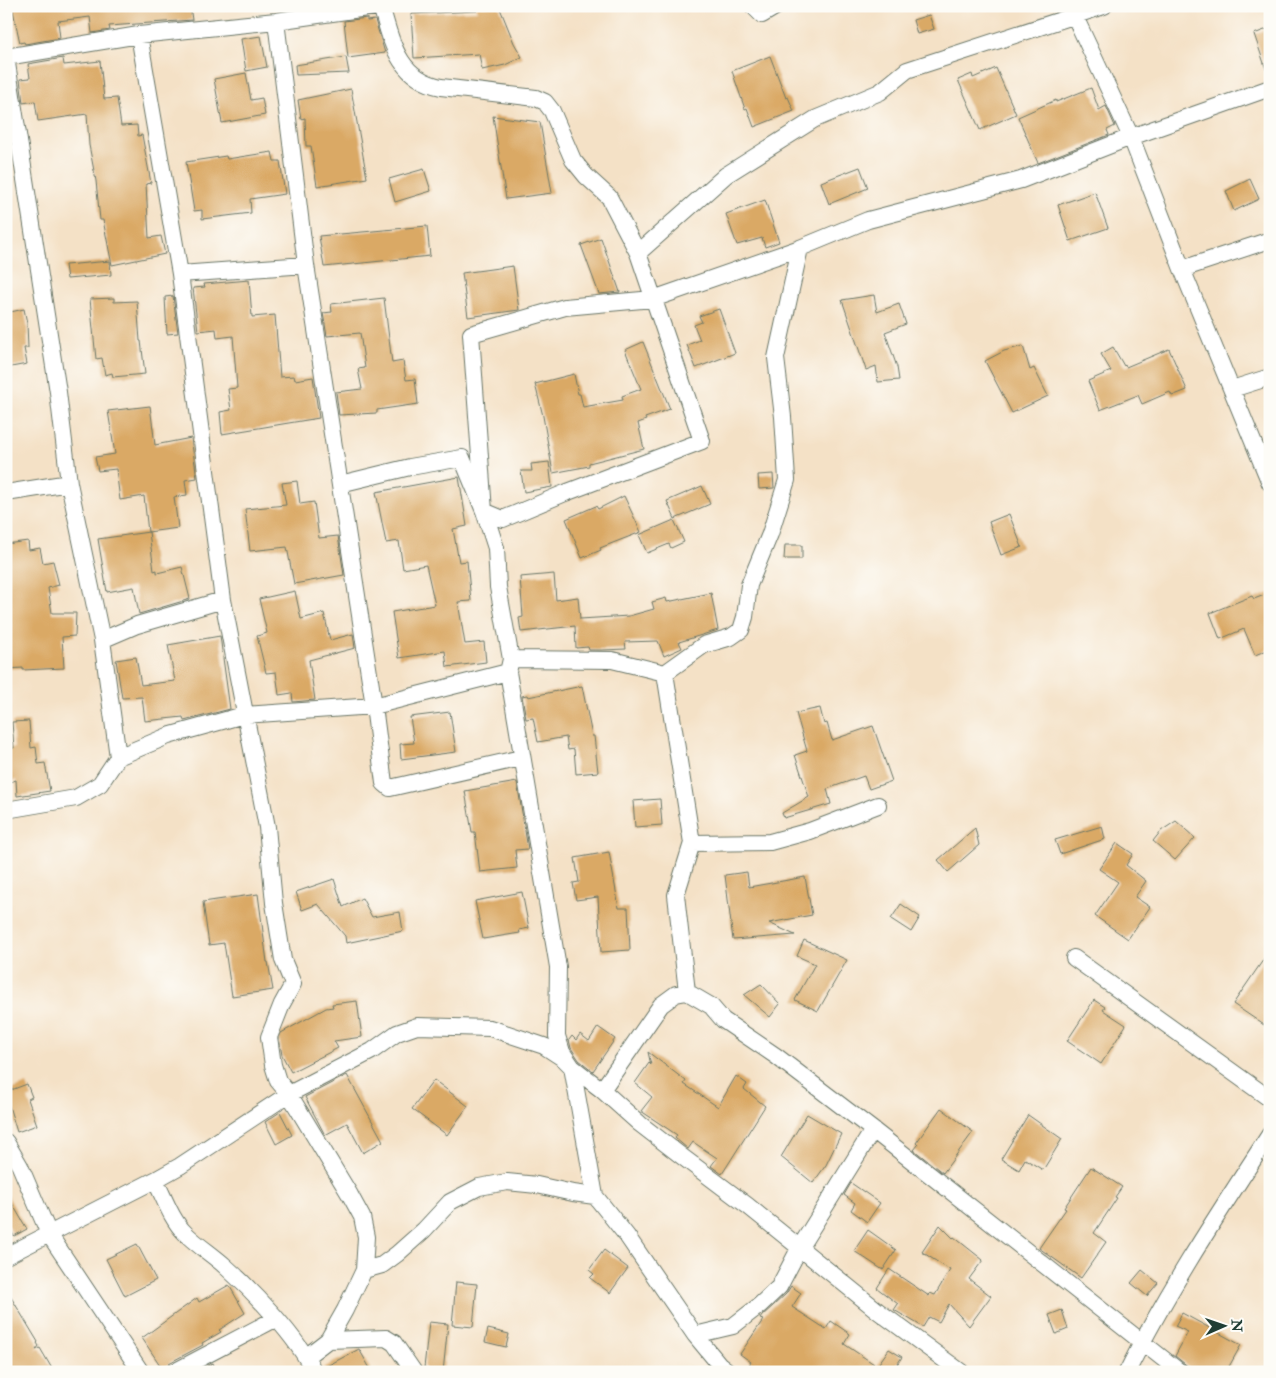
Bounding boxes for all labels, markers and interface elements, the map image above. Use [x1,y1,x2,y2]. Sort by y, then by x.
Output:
north arrow [1198,1300,1248,1350]
text: N [1228,1318,1245,1333]

